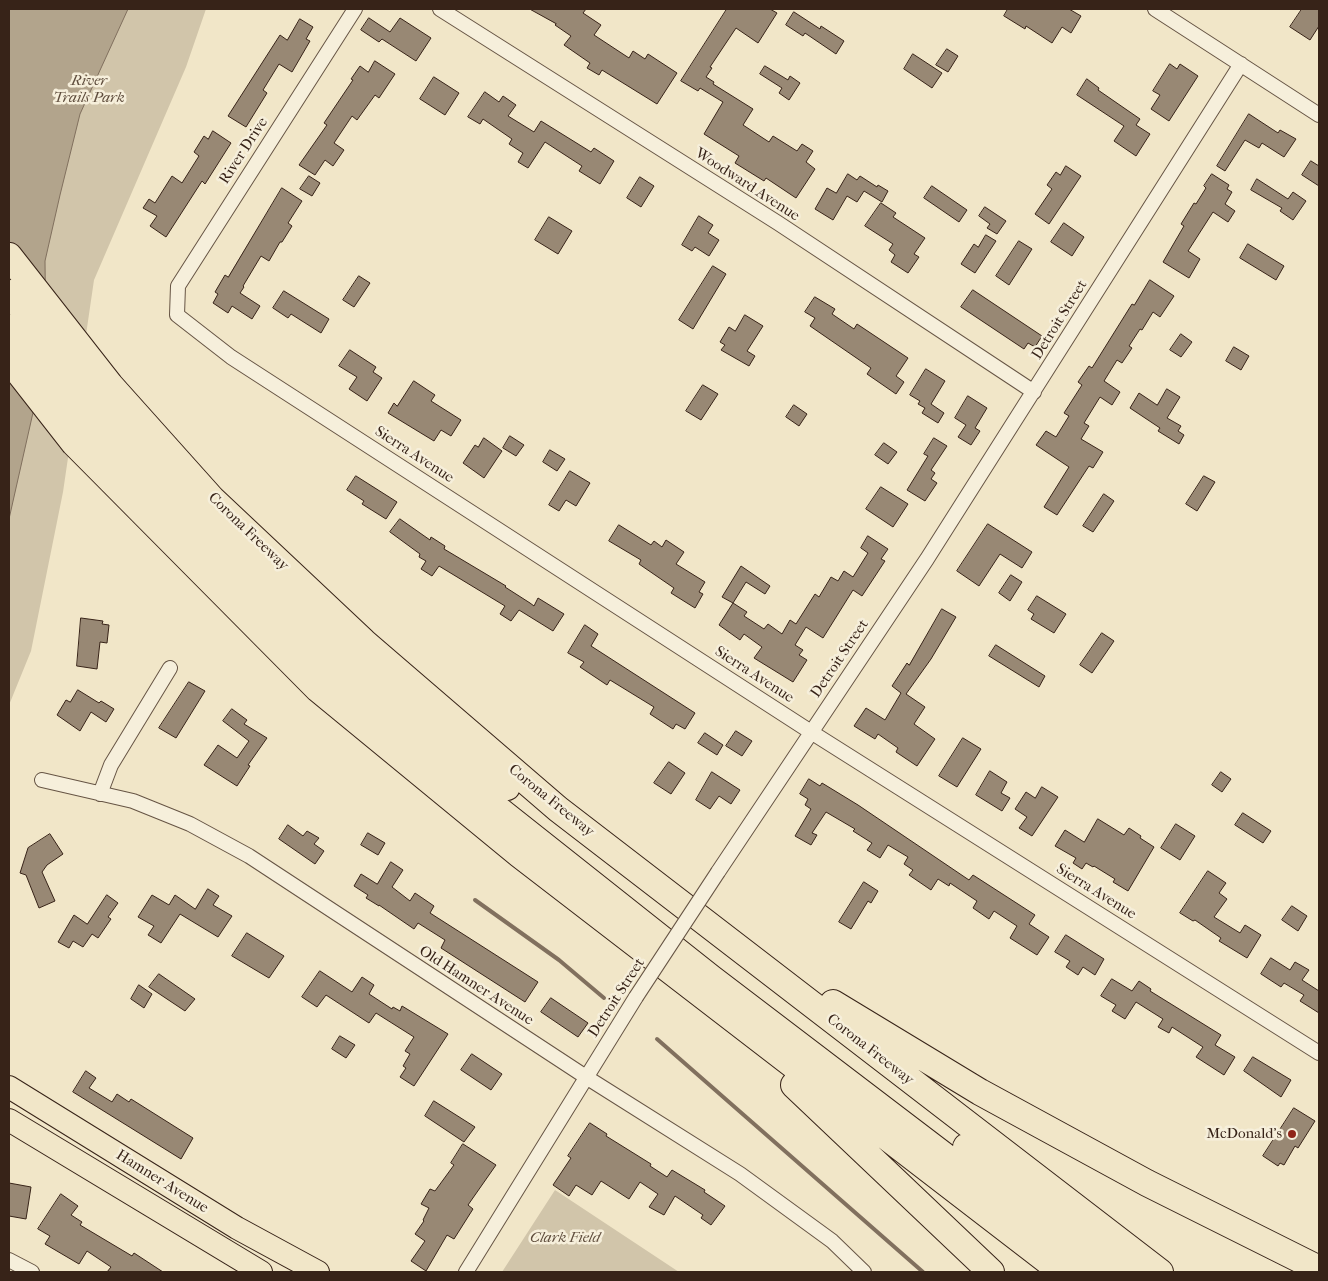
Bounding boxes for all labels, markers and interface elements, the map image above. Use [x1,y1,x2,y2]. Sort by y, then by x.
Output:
park label: River Trails Park [53,72,125,107]
street label: River Drive [216,114,272,188]
street label: Woodward Avenue [691,145,803,225]
street label: Detroit Street [1028,277,1092,363]
street label: Sierra Avenue [371,423,457,487]
street label: Corona Freeway [204,489,292,575]
street label: Detroit Street [807,616,873,702]
street label: Sierra Avenue [711,643,797,707]
street label: Corona Freeway [505,761,597,841]
street label: Sierra Avenue [1053,860,1139,924]
street label: Old Hamner Avenue [415,942,537,1030]
street label: Detroit Street [585,955,649,1041]
street label: Corona Freeway [823,1011,917,1089]
place label: McDonald's [1206,1125,1282,1143]
marker: McDonald's [1286,1128,1298,1140]
street label: Hamner Avenue [113,1146,211,1218]
park label: Clark Field [530,1229,600,1247]

